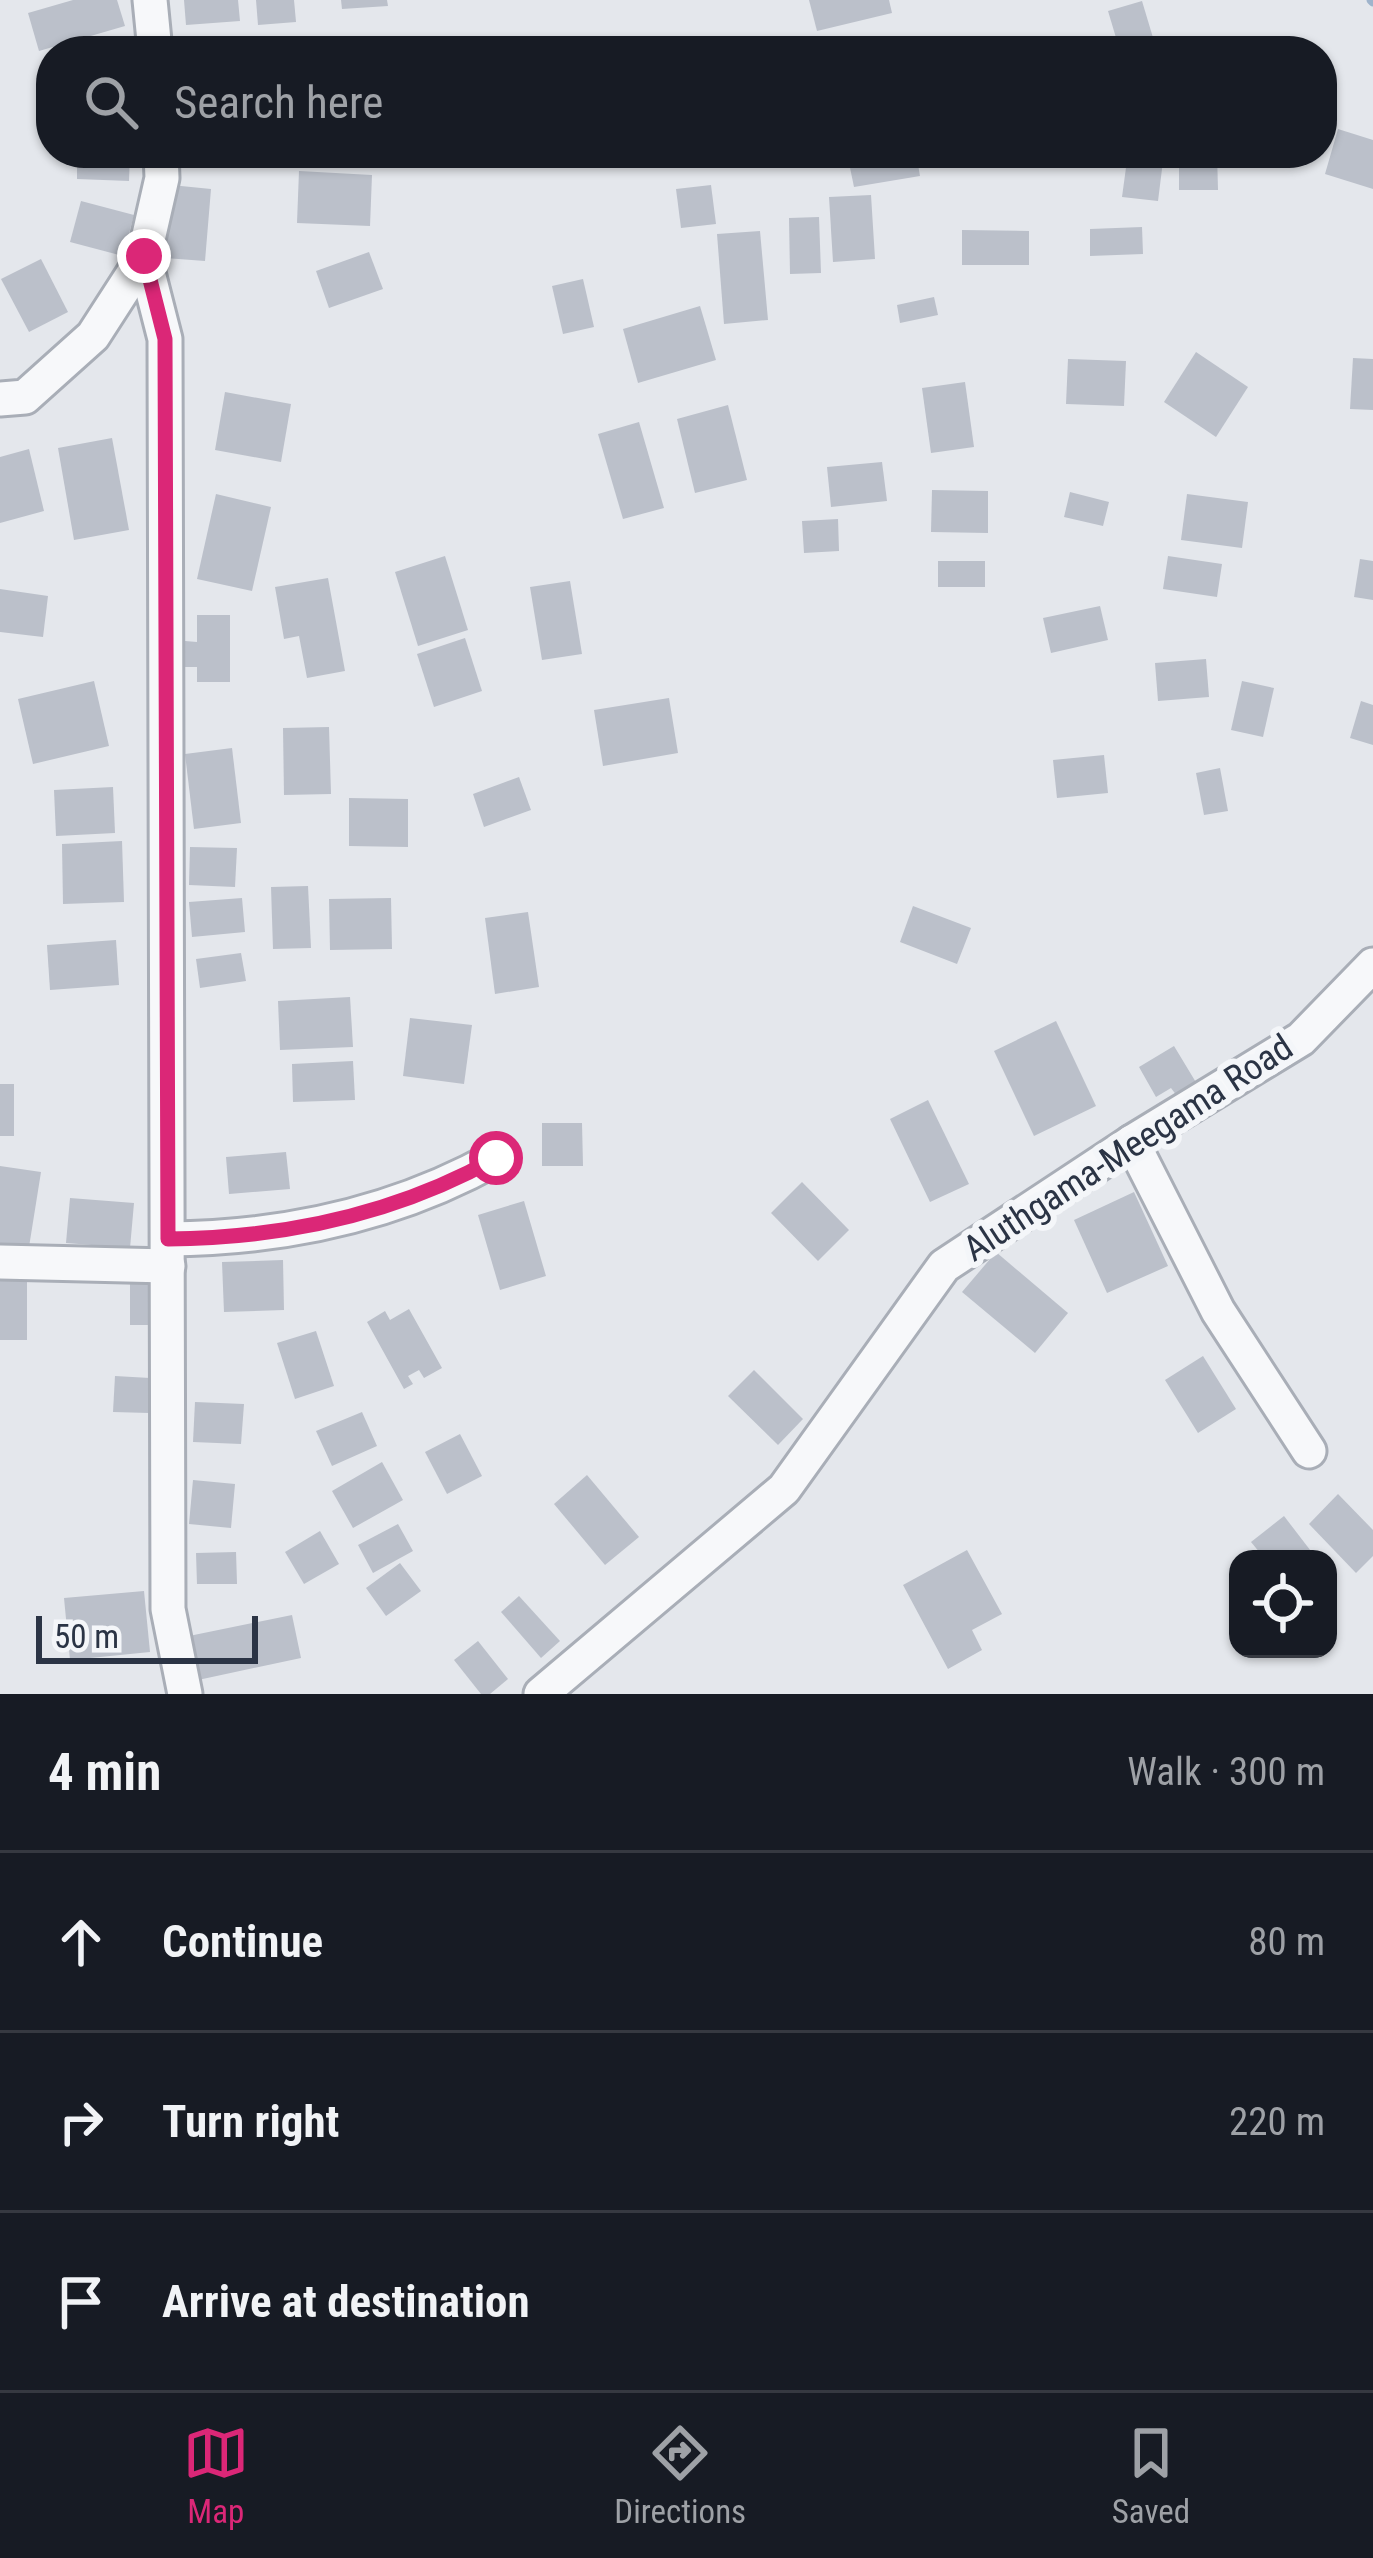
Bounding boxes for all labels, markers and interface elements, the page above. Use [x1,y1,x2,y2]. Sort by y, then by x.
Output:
search box [36,36,1337,168]
icon: search [78,69,144,135]
text: Search here [174,76,383,129]
route end [117,229,171,283]
street label: Aluthgama-Meegama Road [956,1026,1300,1270]
route start [469,1131,523,1185]
map controls [1229,1550,1337,1658]
button: locate [1229,1550,1337,1658]
scale bar [36,1610,258,1663]
text: 50 m [54,1617,119,1656]
text: 4 min [48,1743,161,1802]
text: Walk · 300 m [1127,1749,1325,1795]
icon: ahead [48,1909,114,1975]
text: Continue [162,1915,323,1968]
text: 80 m [1248,1919,1325,1965]
icon: right [48,2089,114,2155]
text: Turn right [162,2095,339,2148]
text: 220 m [1229,2099,1325,2145]
icon: arrive [48,2269,114,2335]
text: Arrive at destination [162,2275,530,2328]
tab: Map [183,2420,249,2531]
tab: Directions [614,2420,746,2531]
tab: Saved [1112,2420,1190,2531]

